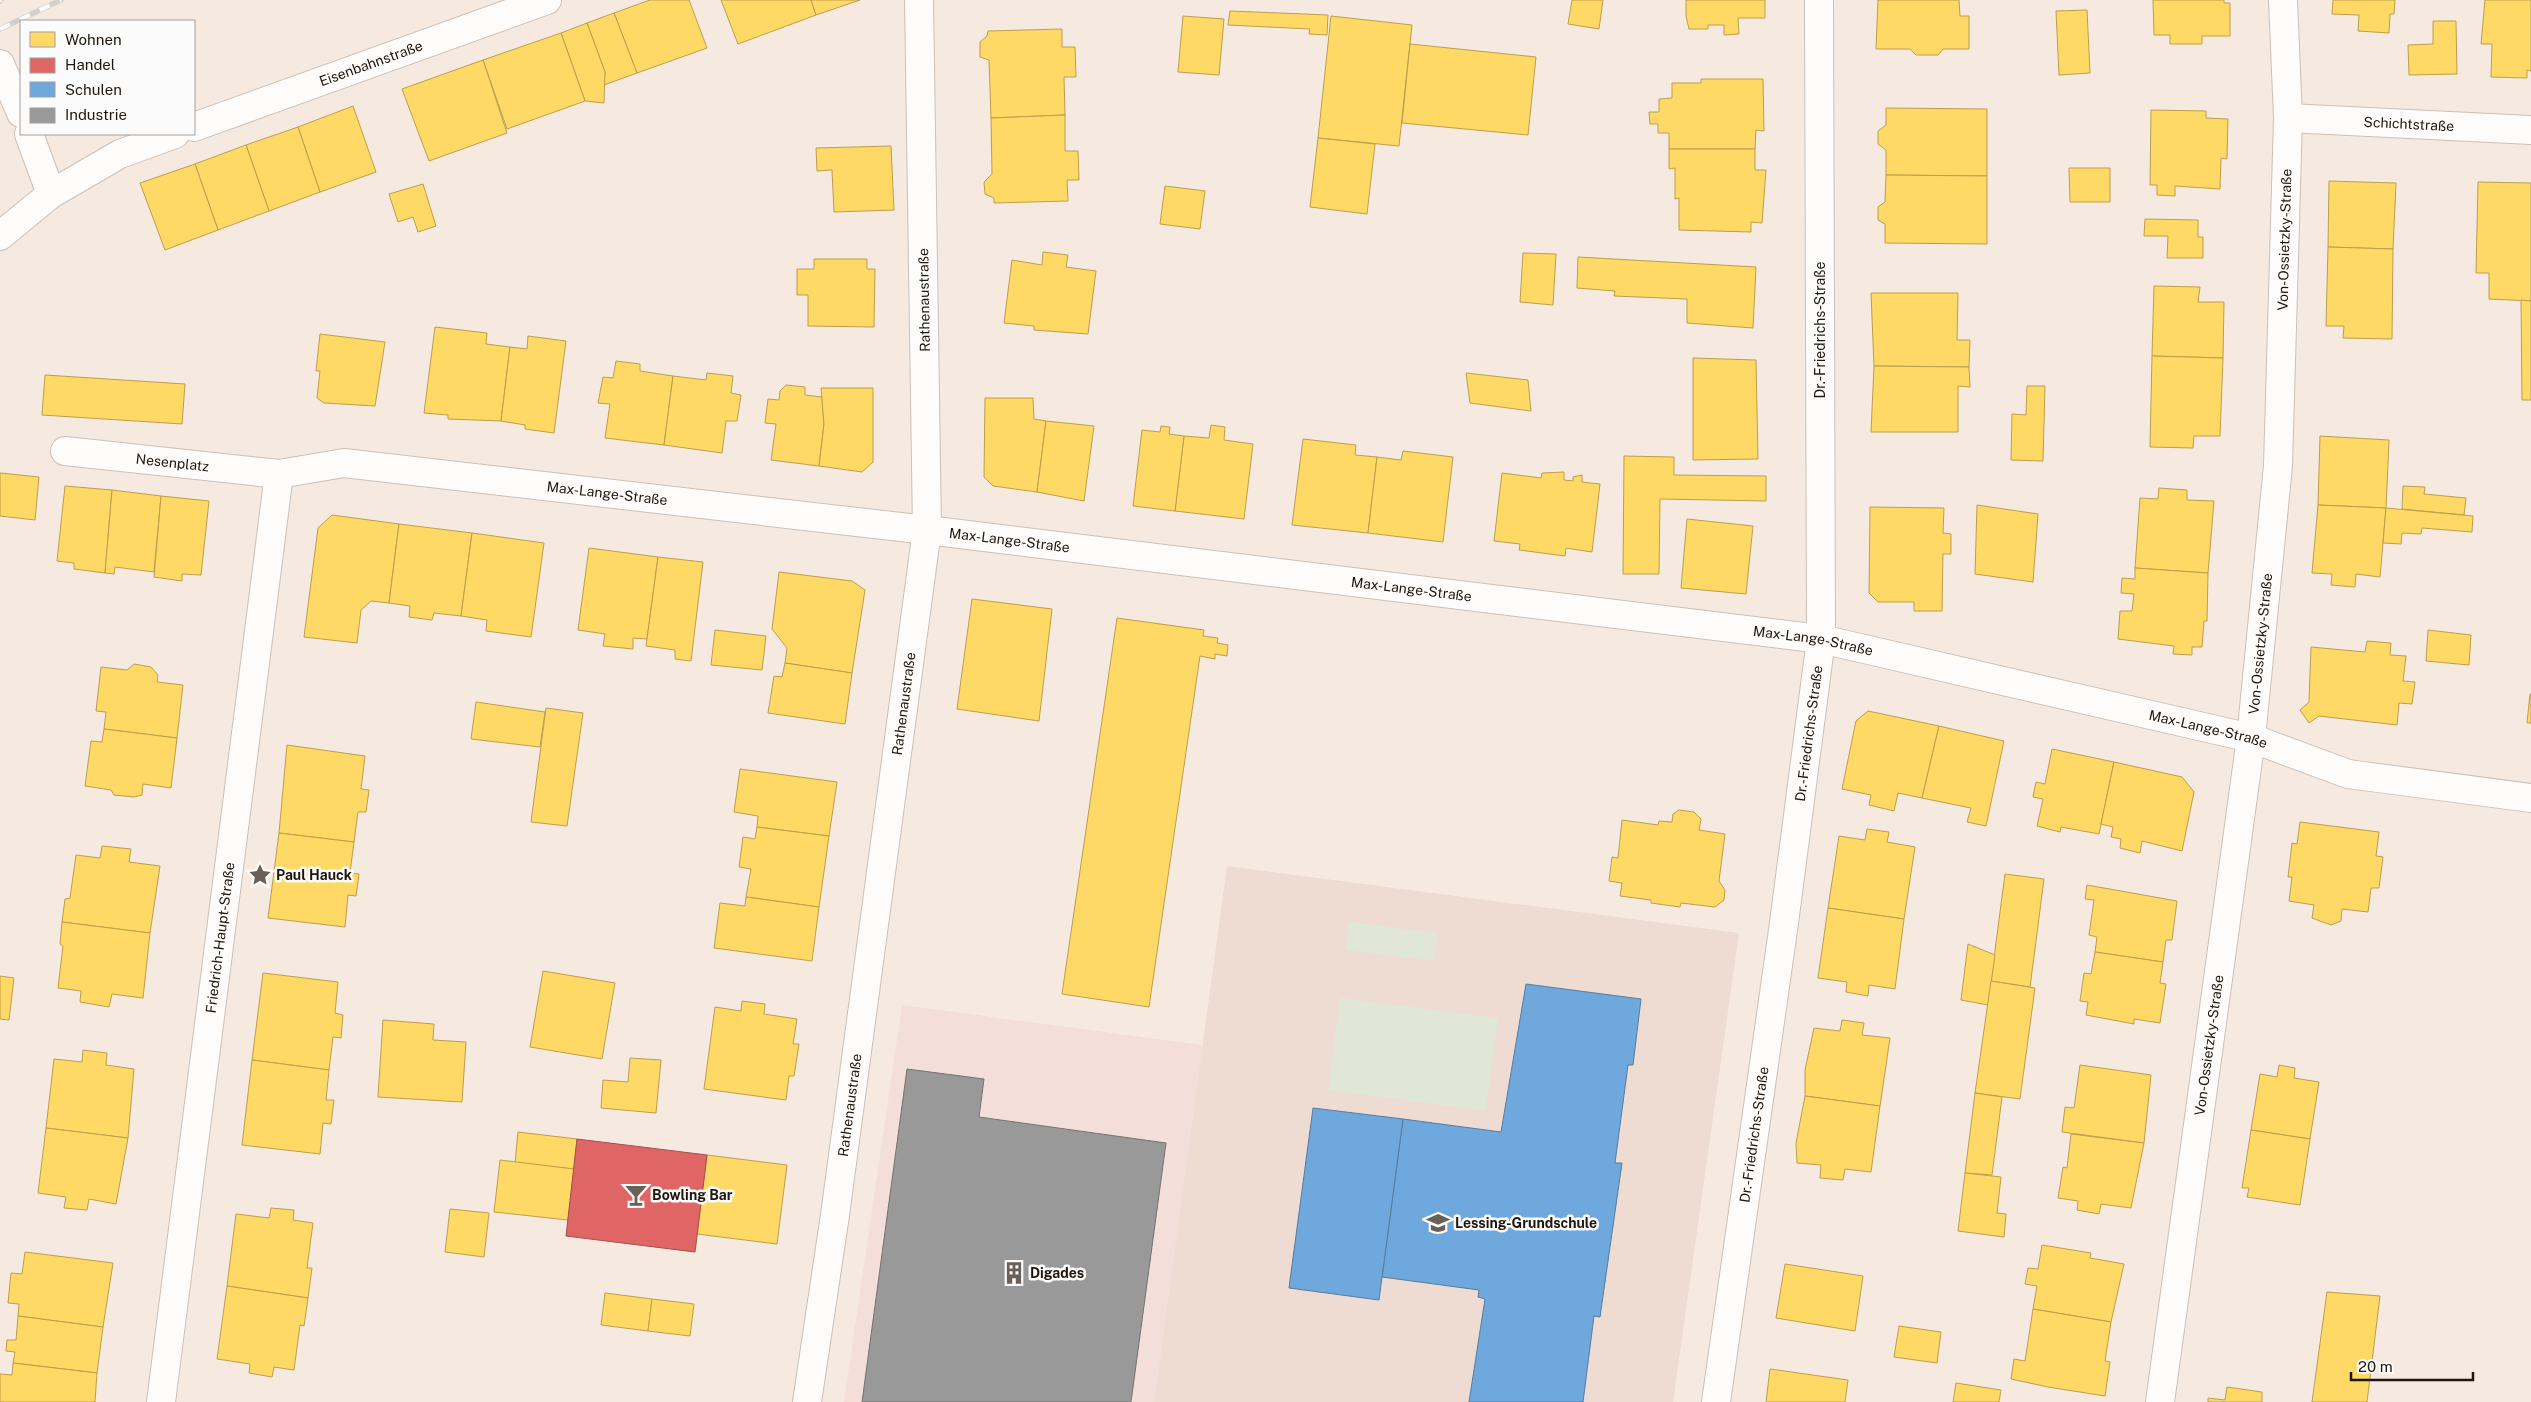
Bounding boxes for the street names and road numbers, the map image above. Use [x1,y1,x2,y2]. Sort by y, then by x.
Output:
street label: Eisenbahnstraße [317,37,425,89]
street label: Schichtstraße [2363,114,2455,134]
street label: Von-Ossietzky-Straße [2274,168,2295,311]
street label: Rathenaustraße [915,248,933,352]
street label: Dr.-Friedrichs-Straße [1812,261,1828,398]
street label: Nesenplatz [135,451,210,474]
street label: Max-Lange-Straße [546,478,668,508]
street label: Max-Lange-Straße [948,525,1071,555]
street label: Von-Ossietzky-Straße [2245,572,2275,715]
street label: Max-Lange-Straße [1350,574,1473,604]
street label: Max-Lange-Straße [1752,623,1875,659]
street label: Rathenaustraße [889,651,919,756]
street label: Dr.-Friedrichs-Straße [1792,664,1826,802]
street label: Max-Lange-Straße [2147,707,2270,751]
street label: Friedrich-Haupt-Straße [203,861,238,1014]
street label: Von-Ossietzky-Straße [2191,974,2226,1117]
street label: Rathenaustraße [835,1053,865,1158]
street label: Dr.-Friedrichs-Straße [1736,1066,1772,1204]

